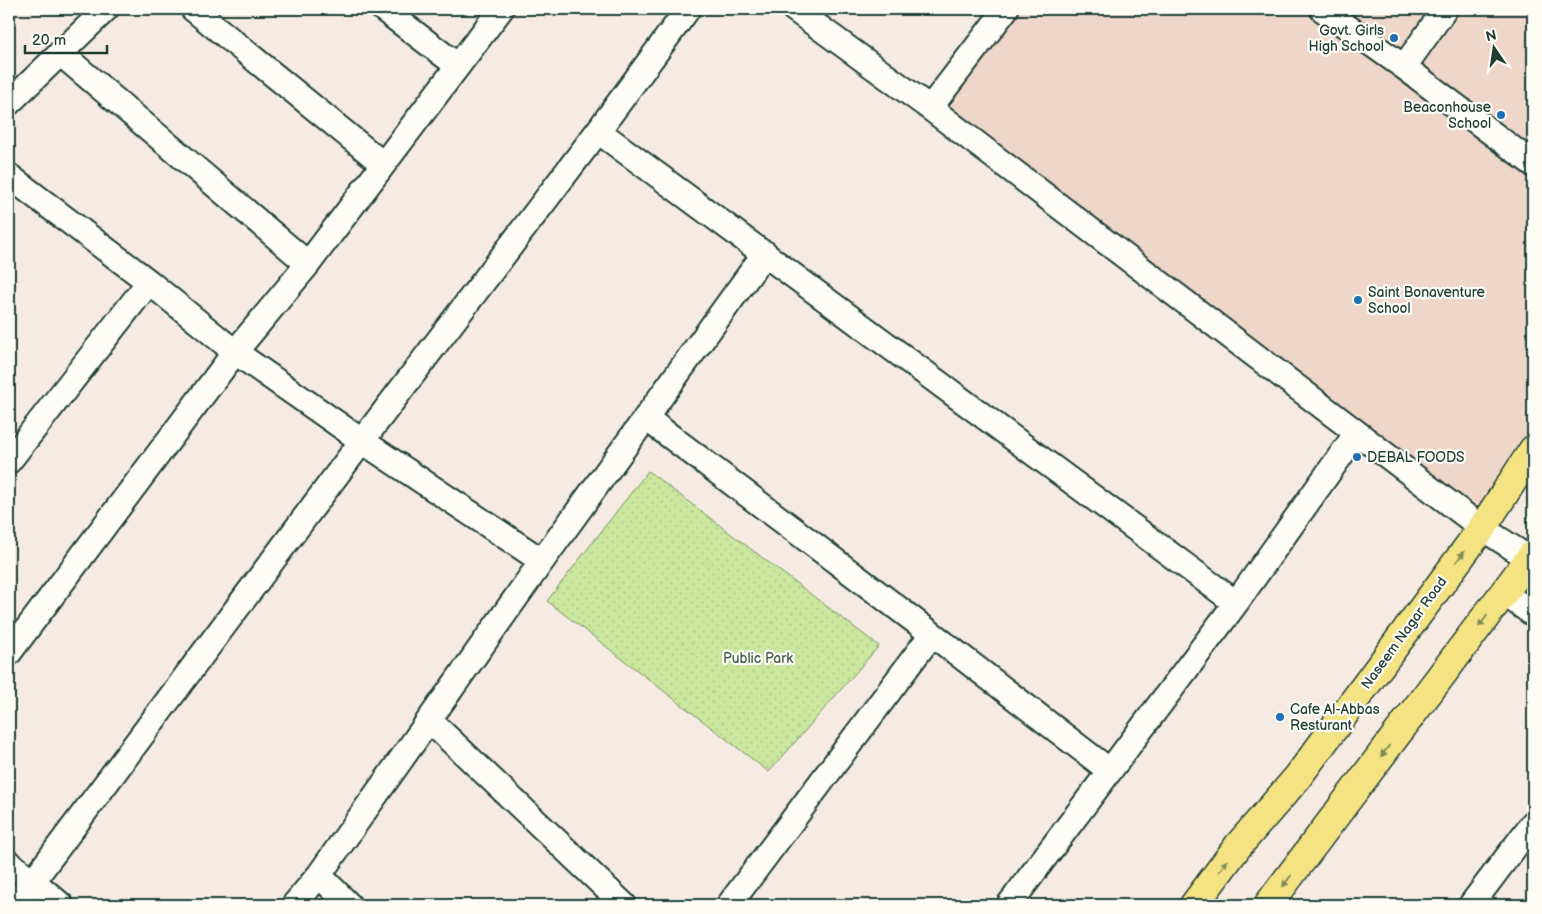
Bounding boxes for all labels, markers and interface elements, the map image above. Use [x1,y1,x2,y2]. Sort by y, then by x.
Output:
scale bar [25,22,108,54]
place label: Govt. Girls High School [1308,22,1384,55]
north arrow [1470,22,1520,72]
text: N [1484,26,1498,45]
text: 20 m [32,31,66,50]
marker: Govt. Girls High School [1388,32,1400,44]
place label: Beaconhouse School [1403,99,1491,132]
marker: Beaconhouse School [1495,109,1507,121]
place label: Saint Bonaventure School [1368,284,1485,317]
marker: Saint Bonaventure School [1352,294,1364,306]
place label: DEBAL FOODS [1367,449,1465,466]
marker: DEBAL FOODS [1351,451,1363,463]
one-way arrow [1455,551,1466,564]
street label: Naseem Nagar Road [1358,574,1450,692]
one-way arrow [1477,614,1488,627]
park label: Public Park [723,650,793,667]
place label: Cafe Al-Abbas Resturant [1290,701,1380,734]
marker: Cafe Al-Abbas Resturant [1274,711,1286,723]
one-way arrow [1379,744,1390,757]
one-way arrow [1218,859,1228,873]
one-way arrow [1281,874,1292,887]

